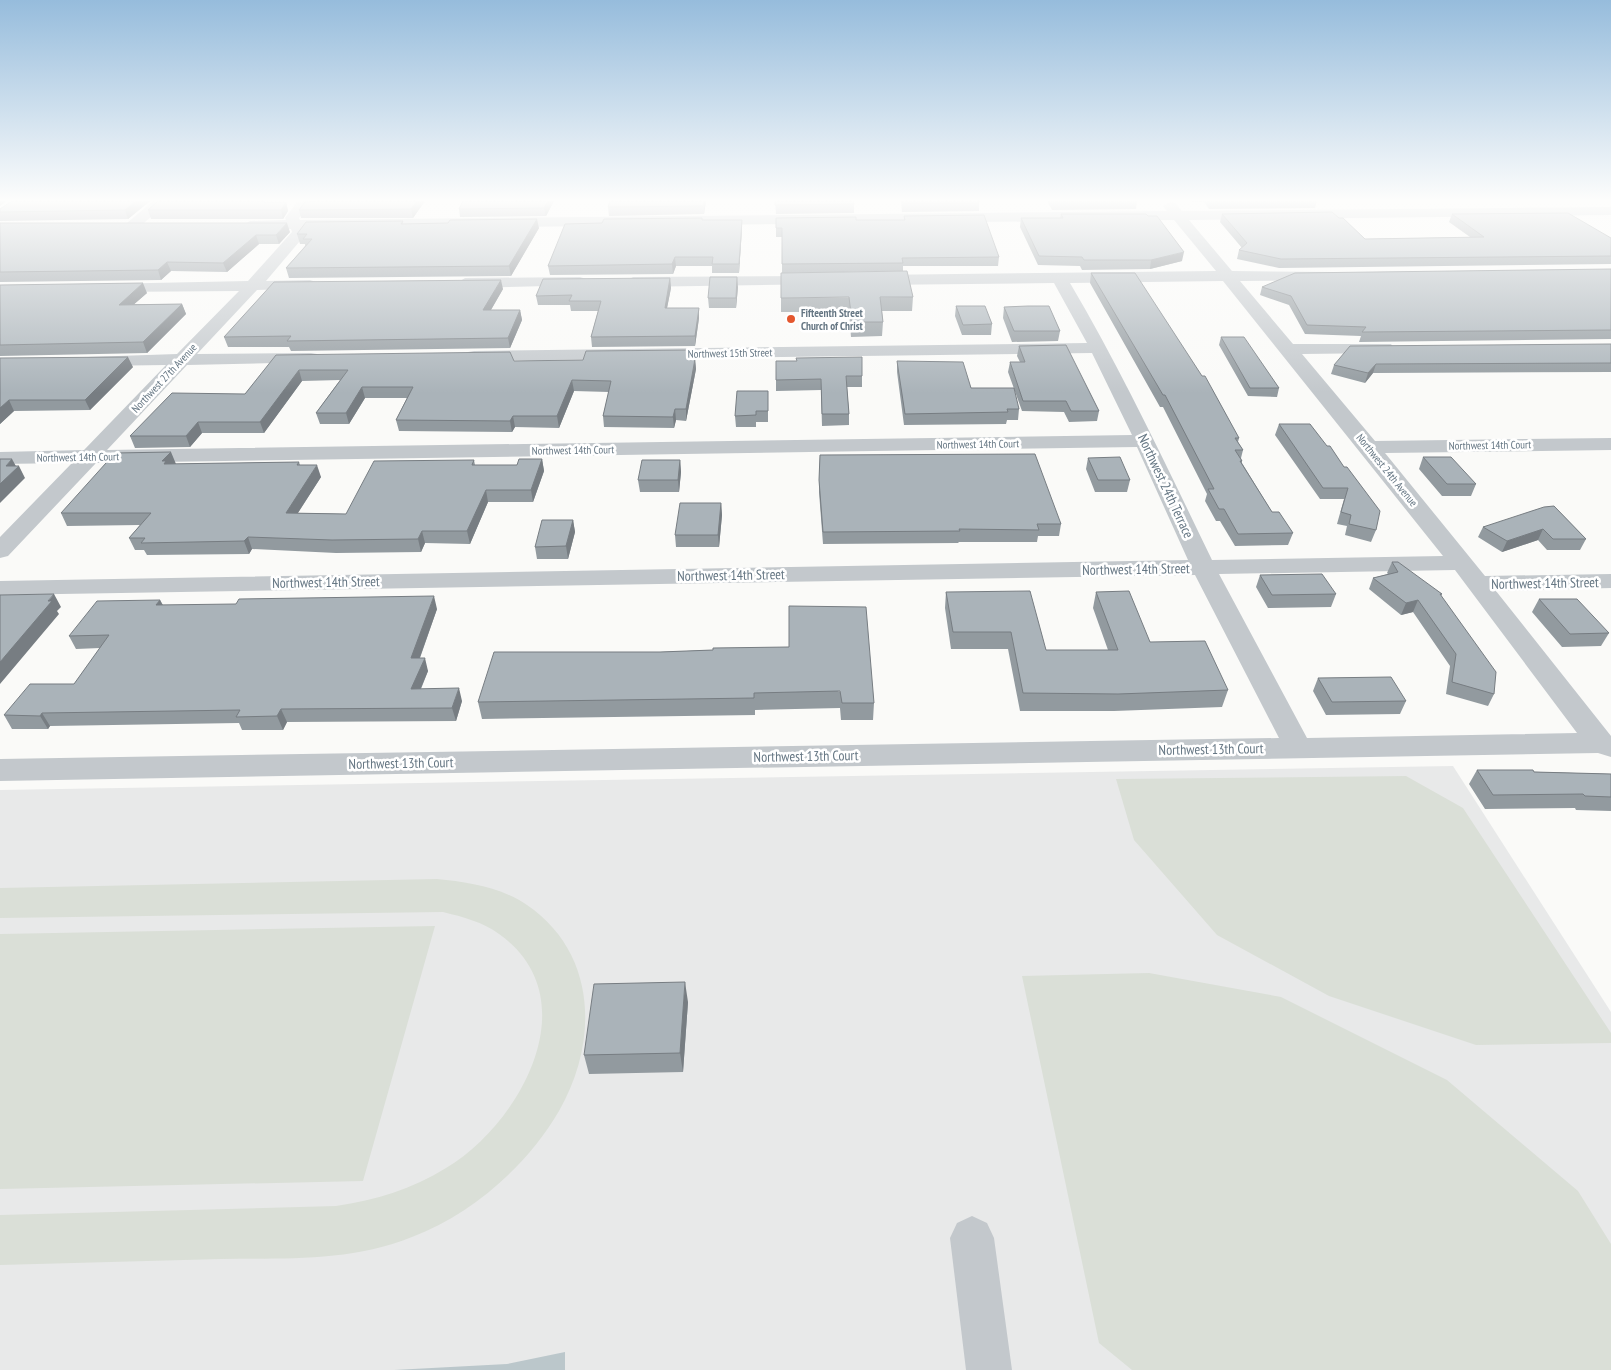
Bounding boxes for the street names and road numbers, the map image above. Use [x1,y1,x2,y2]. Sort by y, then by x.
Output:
street label: Northwest 27th Avenue [128,340,200,415]
street label: Northwest 15th Street [688,345,772,361]
street label: Northwest 24th Terrace [1134,431,1198,541]
street label: Northwest 24th Avenue [1353,431,1421,510]
street label: Northwest 14th Court [937,436,1019,452]
street label: Northwest 14th Court [1449,437,1531,453]
street label: Northwest 14th Court [532,442,614,458]
street label: Northwest 14th Court [37,449,119,465]
street label: Northwest 14th Street [1082,559,1190,579]
street label: Northwest 14th Street [677,565,785,585]
street label: Northwest 14th Street [272,572,380,592]
street label: Northwest 14th Street [1491,573,1599,593]
street label: Northwest 13th Court [1158,739,1264,759]
street label: Northwest 13th Court [753,746,859,766]
street label: Northwest 13th Court [348,753,454,773]

